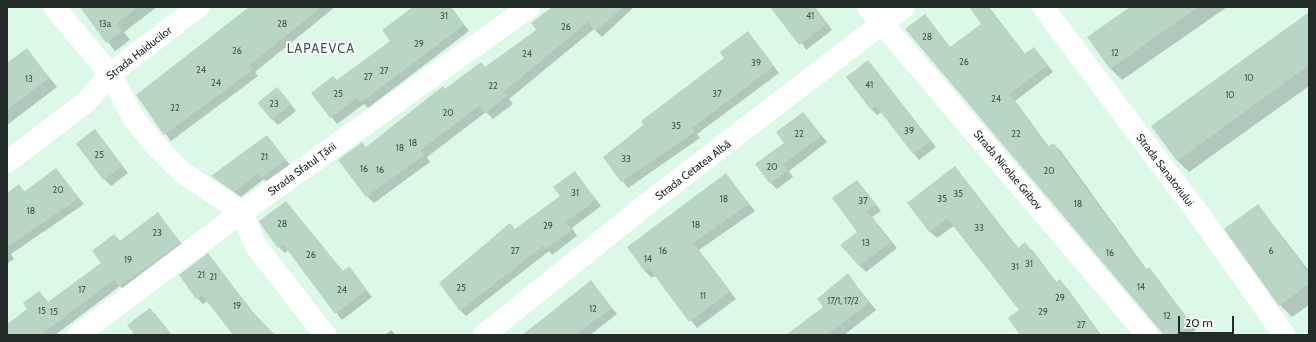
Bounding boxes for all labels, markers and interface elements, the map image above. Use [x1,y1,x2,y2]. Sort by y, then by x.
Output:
house number: 31 [440,11,448,21]
house number: 41 [806,11,814,21]
house number: 13a [99,19,111,29]
house number: 28 [277,19,287,29]
house number: 26 [561,22,571,32]
street label: Strada Haiducilor [104,23,174,83]
house number: 28 [922,32,932,42]
house number: 29 [414,39,424,49]
district label: LAPAEVCA [287,40,355,56]
house number: 26 [232,46,242,56]
house number: 12 [1111,48,1119,58]
house number: 24 [522,49,532,59]
house number: 26 [959,57,969,67]
house number: 39 [751,58,761,68]
house number: 24 [196,65,206,75]
house number: 27 [379,66,389,76]
house number: 27 [363,72,373,82]
house number: 10 [1244,73,1254,83]
house number: 13 [25,74,33,84]
house number: 24 [211,78,221,88]
house number: 41 [865,80,873,90]
house number: 22 [488,81,498,91]
house number: 25 [333,89,343,99]
house number: 37 [712,89,722,99]
house number: 10 [1225,90,1235,100]
house number: 24 [991,94,1001,104]
house number: 23 [269,99,279,109]
house number: 22 [170,103,180,113]
house number: 20 [443,108,453,118]
house number: 35 [671,121,681,131]
house number: 39 [904,126,914,136]
street label: Strada Nicolae Gribov [971,127,1045,213]
house number: 22 [794,129,804,139]
house number: 22 [1011,129,1021,139]
street label: Strada Sanatoriului [1133,131,1197,209]
street label: Strada Cetatea Albă [653,137,733,203]
house number: 18 [409,138,417,148]
street label: Strada Sfatul Țării [265,140,339,198]
house number: 18 [396,143,404,153]
house number: 25 [94,150,104,160]
house number: 21 [260,152,268,162]
house number: 33 [621,154,631,164]
house number: 20 [767,162,777,172]
house number: 16 [360,164,368,174]
house number: 16 [376,165,384,175]
house number: 20 [1044,166,1054,176]
house number: 20 [53,185,63,195]
house number: 31 [571,188,579,198]
house number: 35 [953,189,963,199]
house number: 18 [720,194,728,204]
house number: 35 [937,194,947,204]
house number: 37 [858,196,868,206]
house number: 18 [1074,199,1082,209]
house number: 18 [27,206,35,216]
house number: 28 [277,219,287,229]
house number: 18 [692,220,700,230]
house number: 29 [543,221,553,231]
house number: 33 [974,223,984,233]
house number: 23 [152,228,162,238]
house number: 13 [862,238,870,248]
house number: 27 [510,246,520,256]
house number: 16 [659,246,667,256]
house number: 6 [1268,246,1274,256]
house number: 16 [1106,248,1114,258]
house number: 26 [306,250,316,260]
house number: 14 [644,254,652,264]
house number: 19 [124,255,132,265]
house number: 31 [1025,259,1033,269]
house number: 31 [1011,262,1019,272]
house number: 21 [197,270,205,280]
house number: 21 [209,272,217,282]
house number: 14 [1137,282,1145,292]
house number: 25 [456,283,466,293]
house number: 17 [78,285,86,295]
house number: 24 [337,285,347,295]
house number: 11 [700,291,706,301]
house number: 29 [1055,293,1065,303]
house number: 17/1, 17/2 [827,296,859,306]
house number: 19 [233,301,241,311]
house number: 12 [589,304,597,314]
house number: 15 [38,306,46,316]
house number: 15 [50,307,58,317]
house number: 29 [1038,307,1048,317]
scale bar [1180,308,1236,334]
house number: 12 [1163,311,1171,321]
text: 20 m [1185,315,1213,330]
house number: 27 [1076,320,1086,330]

